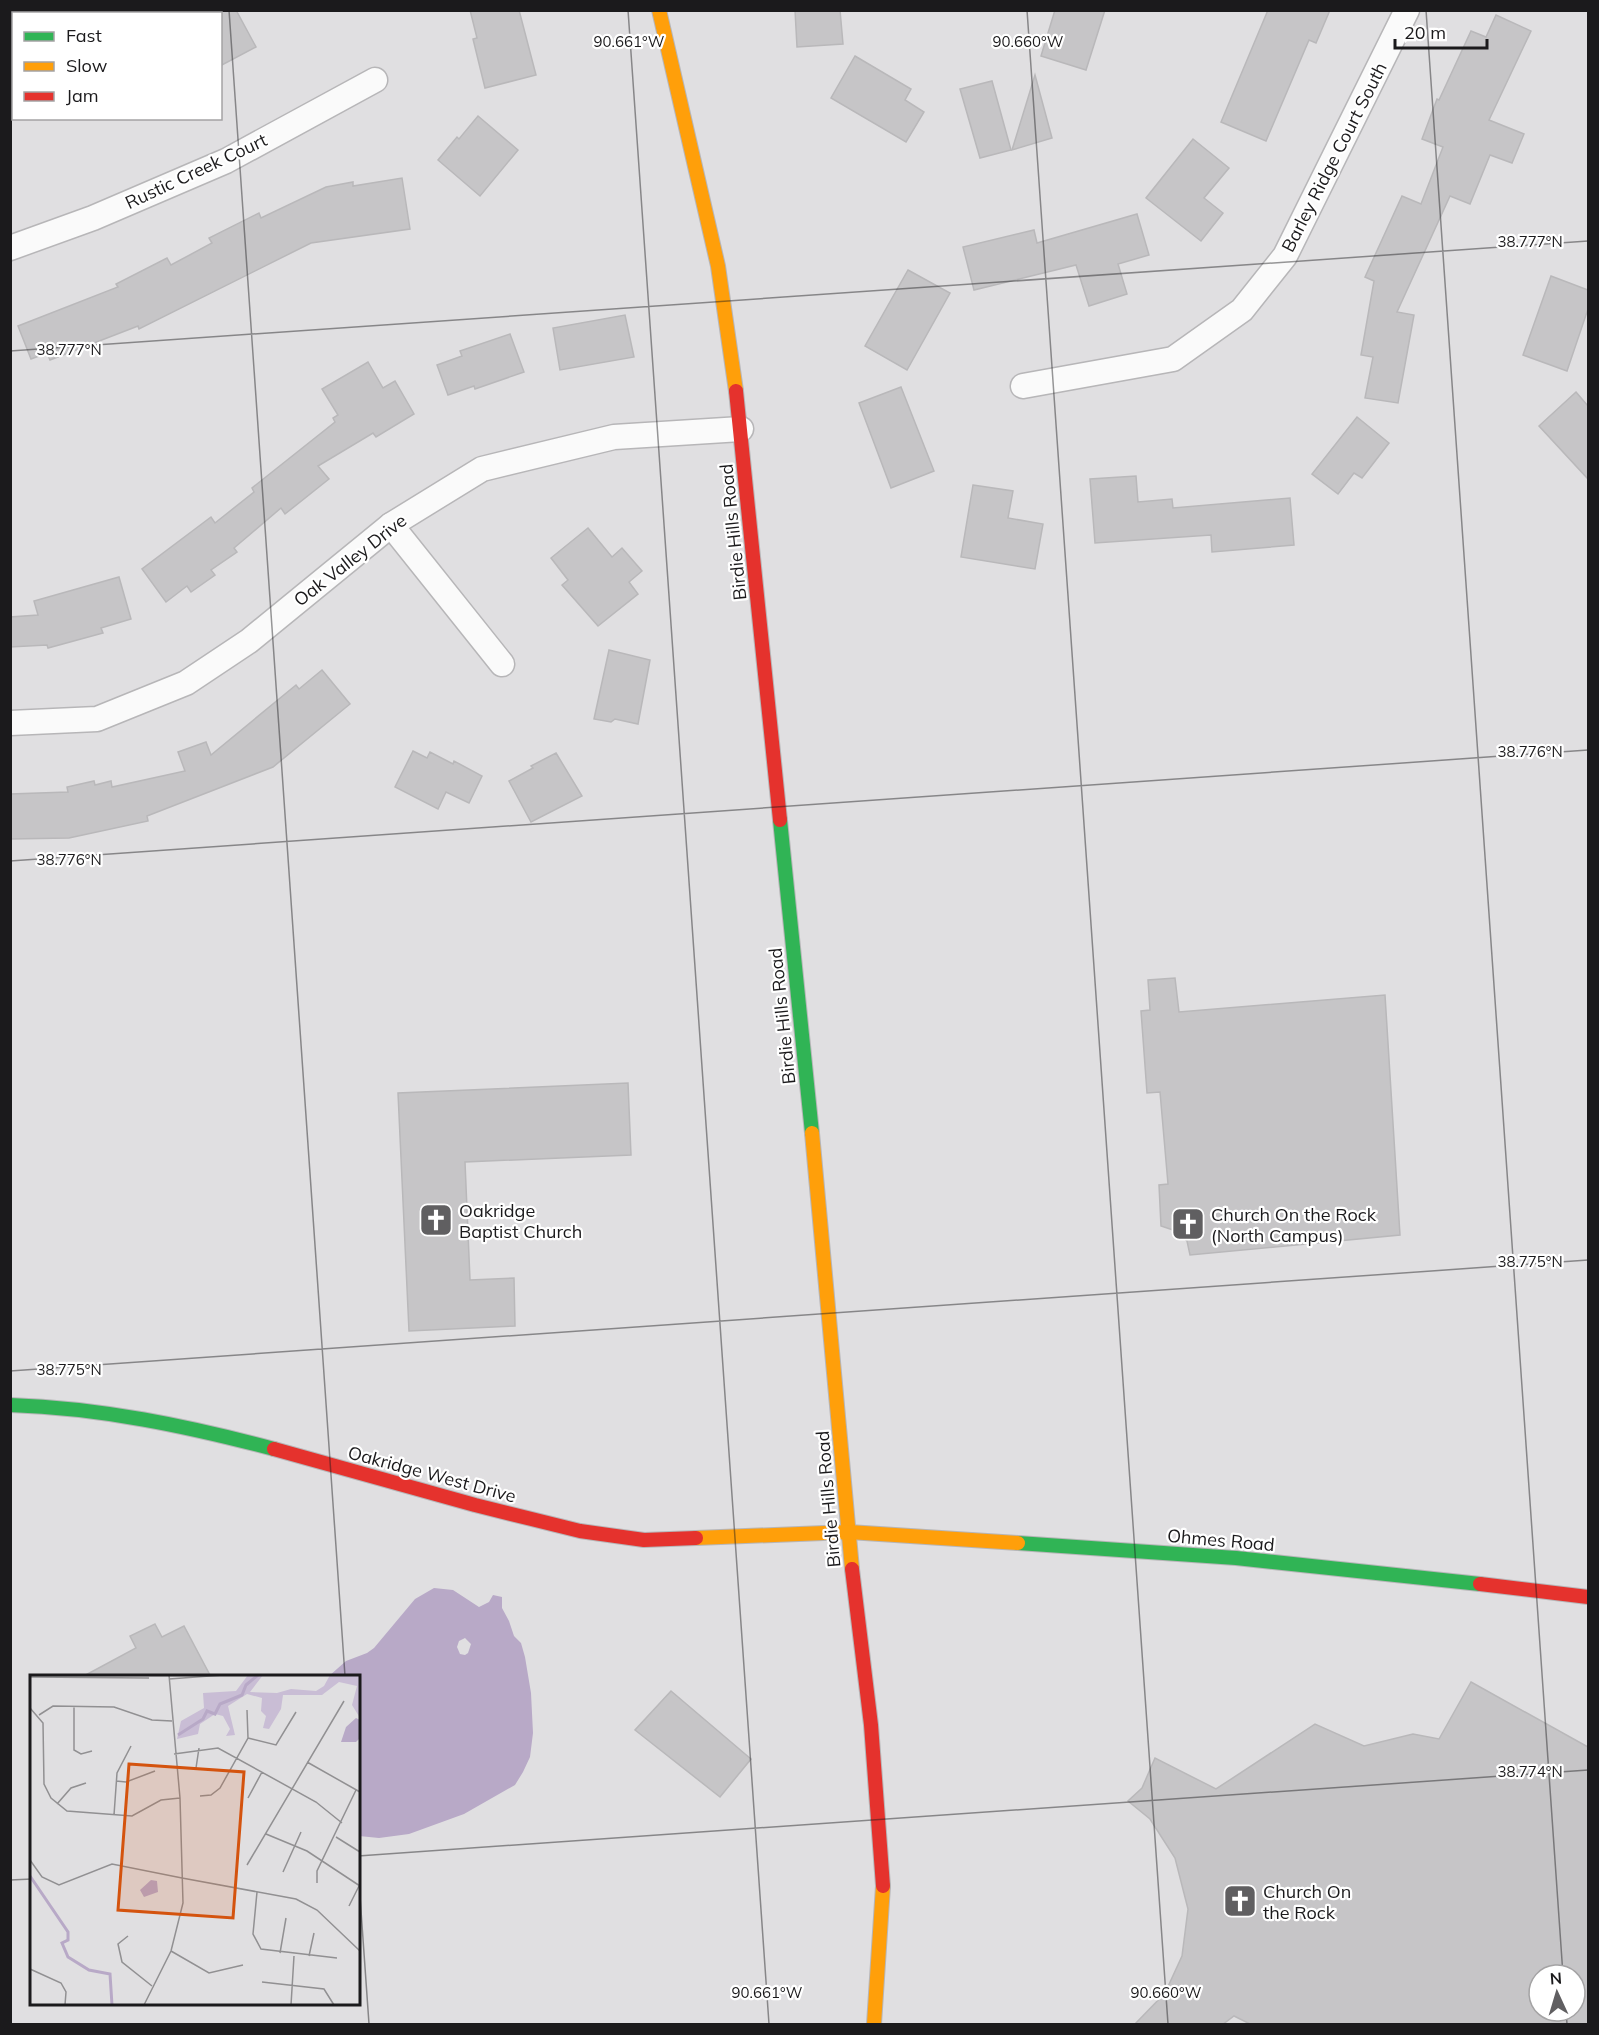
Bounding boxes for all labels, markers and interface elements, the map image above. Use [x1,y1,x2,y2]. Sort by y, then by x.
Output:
legend [12,12,222,120]
scale bar [1395,12,1486,50]
text: 20 m [1404,21,1446,44]
text: Fast [66,24,102,47]
text: 90.661°W [594,32,665,51]
text: 90.660°W [993,32,1064,51]
text: Slow [66,54,108,77]
street label: Barley Ridge Court South [1276,58,1392,256]
text: Jam [66,84,99,107]
street label: Rustic Creek Court [121,128,271,214]
text: 38.777°N [1497,232,1563,251]
text: 38.777°N [36,340,102,359]
street label: Birdie Hills Road [714,463,752,601]
street label: Oak Valley Drive [289,509,411,611]
text: 38.776°N [1497,742,1563,761]
text: 38.776°N [36,850,102,869]
street label: Birdie Hills Road [763,947,801,1085]
place label: Oakridge Baptist Church [459,1199,582,1243]
church icon: Oakridge Baptist Church [418,1202,454,1238]
place label: Church On the Rock (North Campus) [1211,1203,1377,1247]
church icon: Church On the Rock (North Campus) [1170,1206,1206,1242]
text: 38.775°N [1497,1252,1563,1271]
text: 38.775°N [36,1360,102,1379]
street label: Birdie Hills Road [811,1430,845,1568]
street label: Oakridge West Drive [345,1441,519,1507]
street label: Ohmes Road [1166,1524,1276,1556]
inset map [30,1675,360,2005]
text: 38.774°N [1497,1762,1563,1781]
place label: Church On the Rock [1263,1880,1351,1924]
church icon: Church On the Rock [1222,1883,1258,1919]
north arrow [1527,1963,1587,2023]
text: N [1549,1968,1563,1988]
text: 90.661°W [732,1983,803,2002]
text: 90.660°W [1131,1983,1202,2002]

